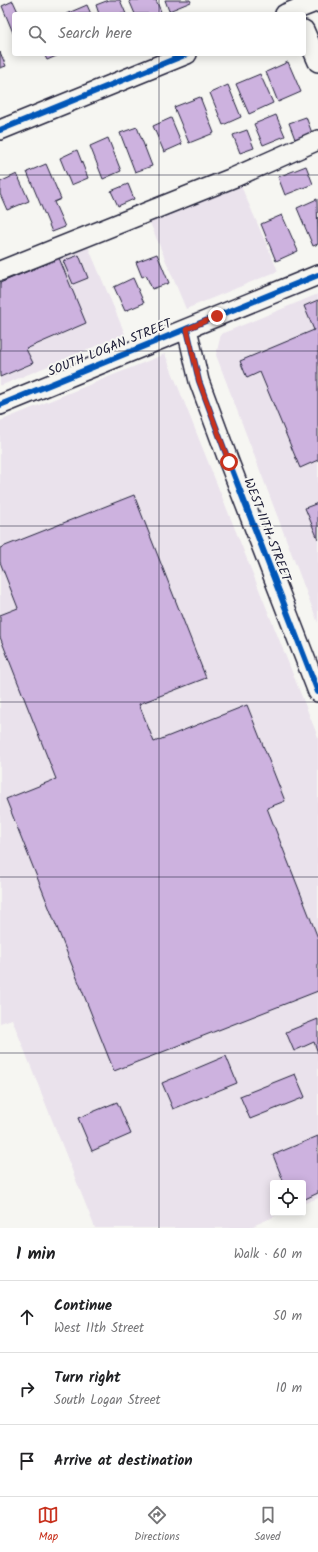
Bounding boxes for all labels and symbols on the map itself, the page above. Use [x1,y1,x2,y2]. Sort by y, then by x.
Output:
route end [208,307,226,325]
street label: SOUTH LOGAN STREET [45,313,176,382]
route start [220,453,238,471]
street label: WEST 11TH STREET [238,475,297,586]

